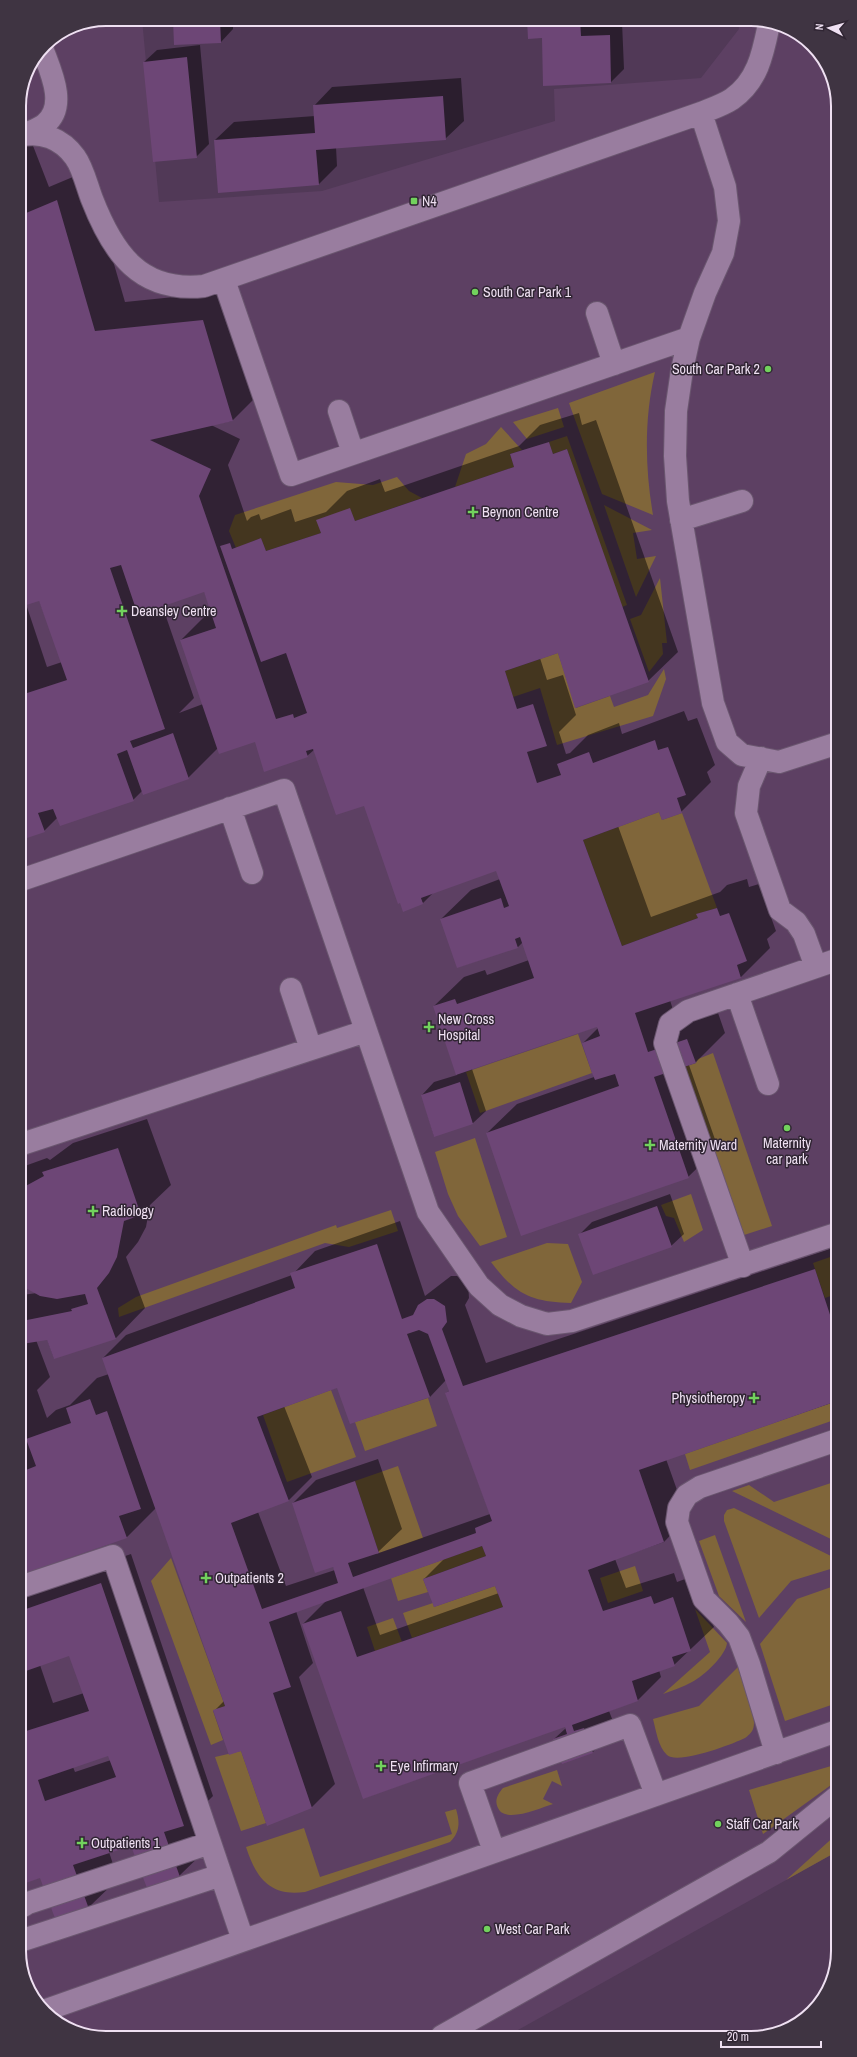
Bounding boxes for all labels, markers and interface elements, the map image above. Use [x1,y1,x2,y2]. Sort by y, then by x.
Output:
north arrow [809,8,849,48]
text: N [812,23,826,31]
place label: N4 [422,192,437,210]
marker: N4 [409,196,419,206]
place label: South Car Park 1 [483,283,572,301]
marker: South Car Park 1 [470,287,480,297]
place label: South Car Park 2 [672,360,760,378]
marker: South Car Park 2 [763,364,773,374]
place label: Beynon Centre [482,503,559,521]
marker: Beynon Centre [467,506,479,518]
place label: Deansley Centre [131,602,217,620]
marker: Deansley Centre [116,605,128,617]
place label: New Cross Hospital [438,1010,494,1044]
marker: New Cross Hospital [423,1021,435,1033]
marker: Maternity car park [782,1123,792,1133]
place label: Maternity car park [763,1134,811,1168]
place label: Maternity Ward [659,1136,737,1154]
marker: Maternity Ward [644,1139,656,1151]
place label: Radiology [102,1202,154,1220]
marker: Radiology [87,1205,99,1217]
place label: Physiotheropy [672,1389,745,1407]
marker: Physiotheropy [748,1392,760,1404]
place label: Outpatients 2 [215,1569,284,1587]
marker: Outpatients 2 [200,1572,212,1584]
place label: Eye Infirmary [390,1757,459,1775]
marker: Eye Infirmary [375,1760,387,1772]
place label: Staff Car Park [726,1815,798,1833]
marker: Staff Car Park [713,1819,723,1829]
place label: Outpatients 1 [91,1834,161,1852]
marker: Outpatients 1 [76,1837,88,1849]
place label: West Car Park [495,1920,570,1938]
marker: West Car Park [482,1924,492,1934]
scale bar [721,2023,821,2049]
text: 20 m [727,2029,749,2045]

